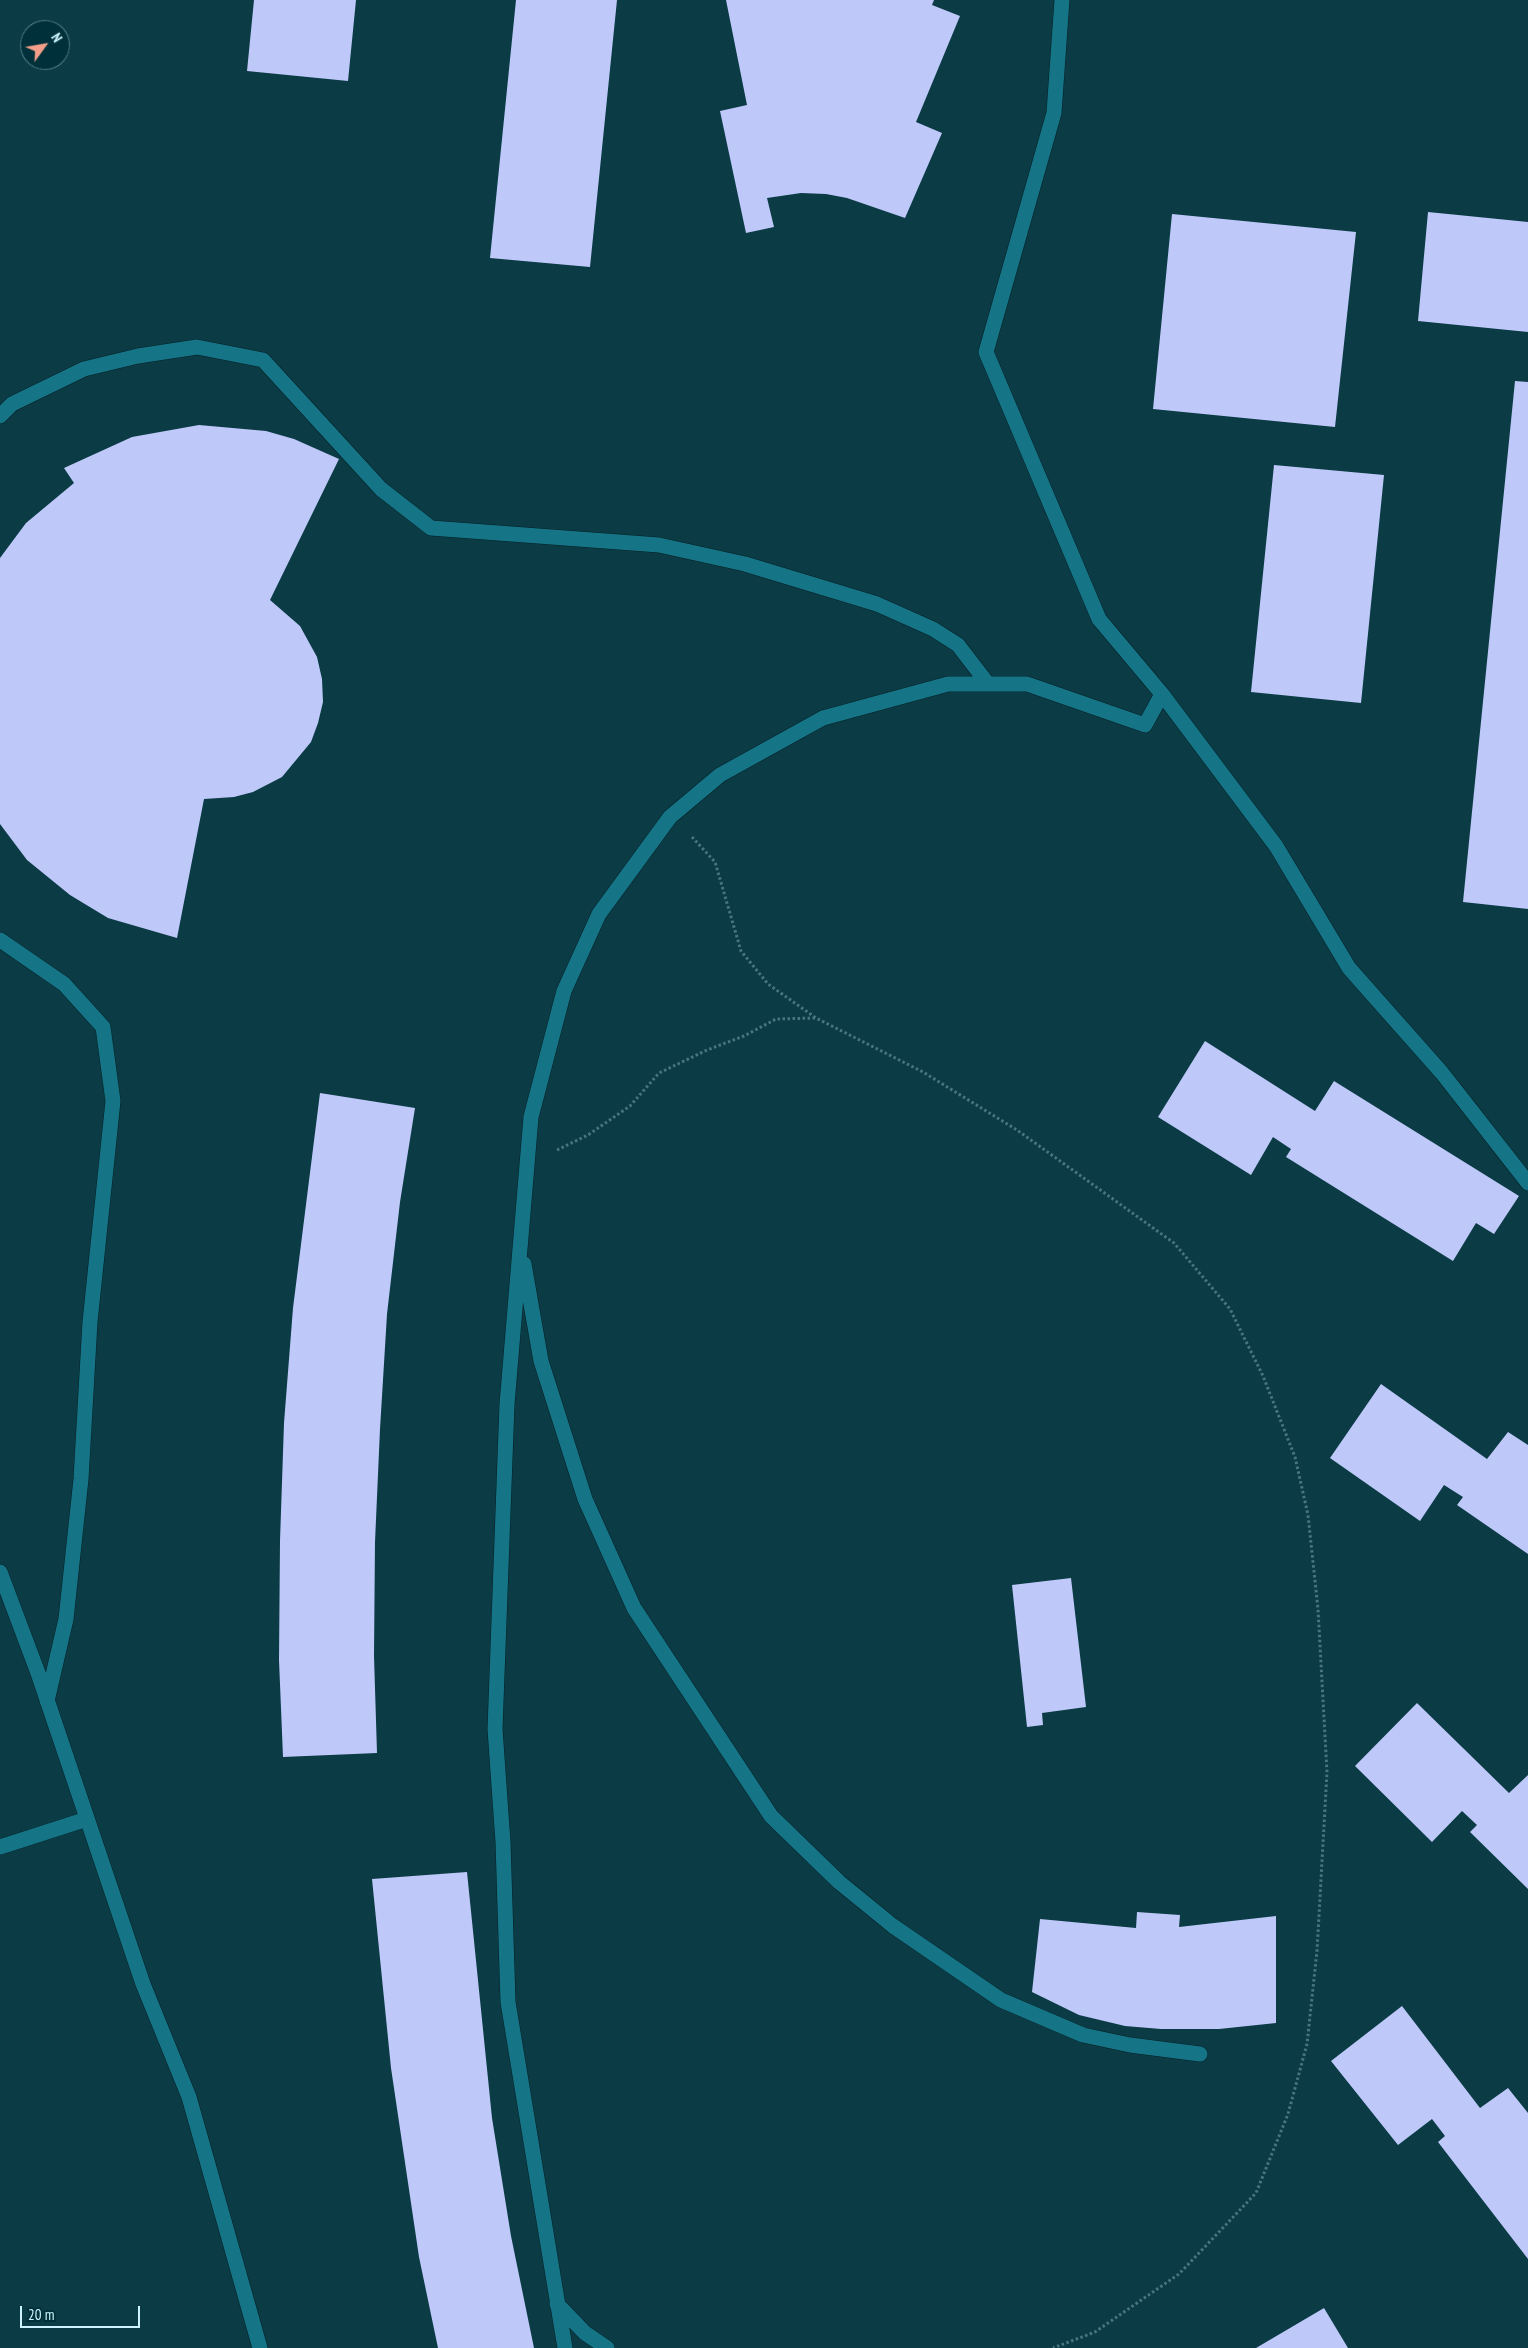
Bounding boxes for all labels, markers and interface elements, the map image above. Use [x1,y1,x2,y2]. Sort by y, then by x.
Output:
north arrow [20,20,70,70]
text: N [47,30,67,46]
scale bar [22,2296,142,2328]
text: 20 m [28,2305,54,2324]

